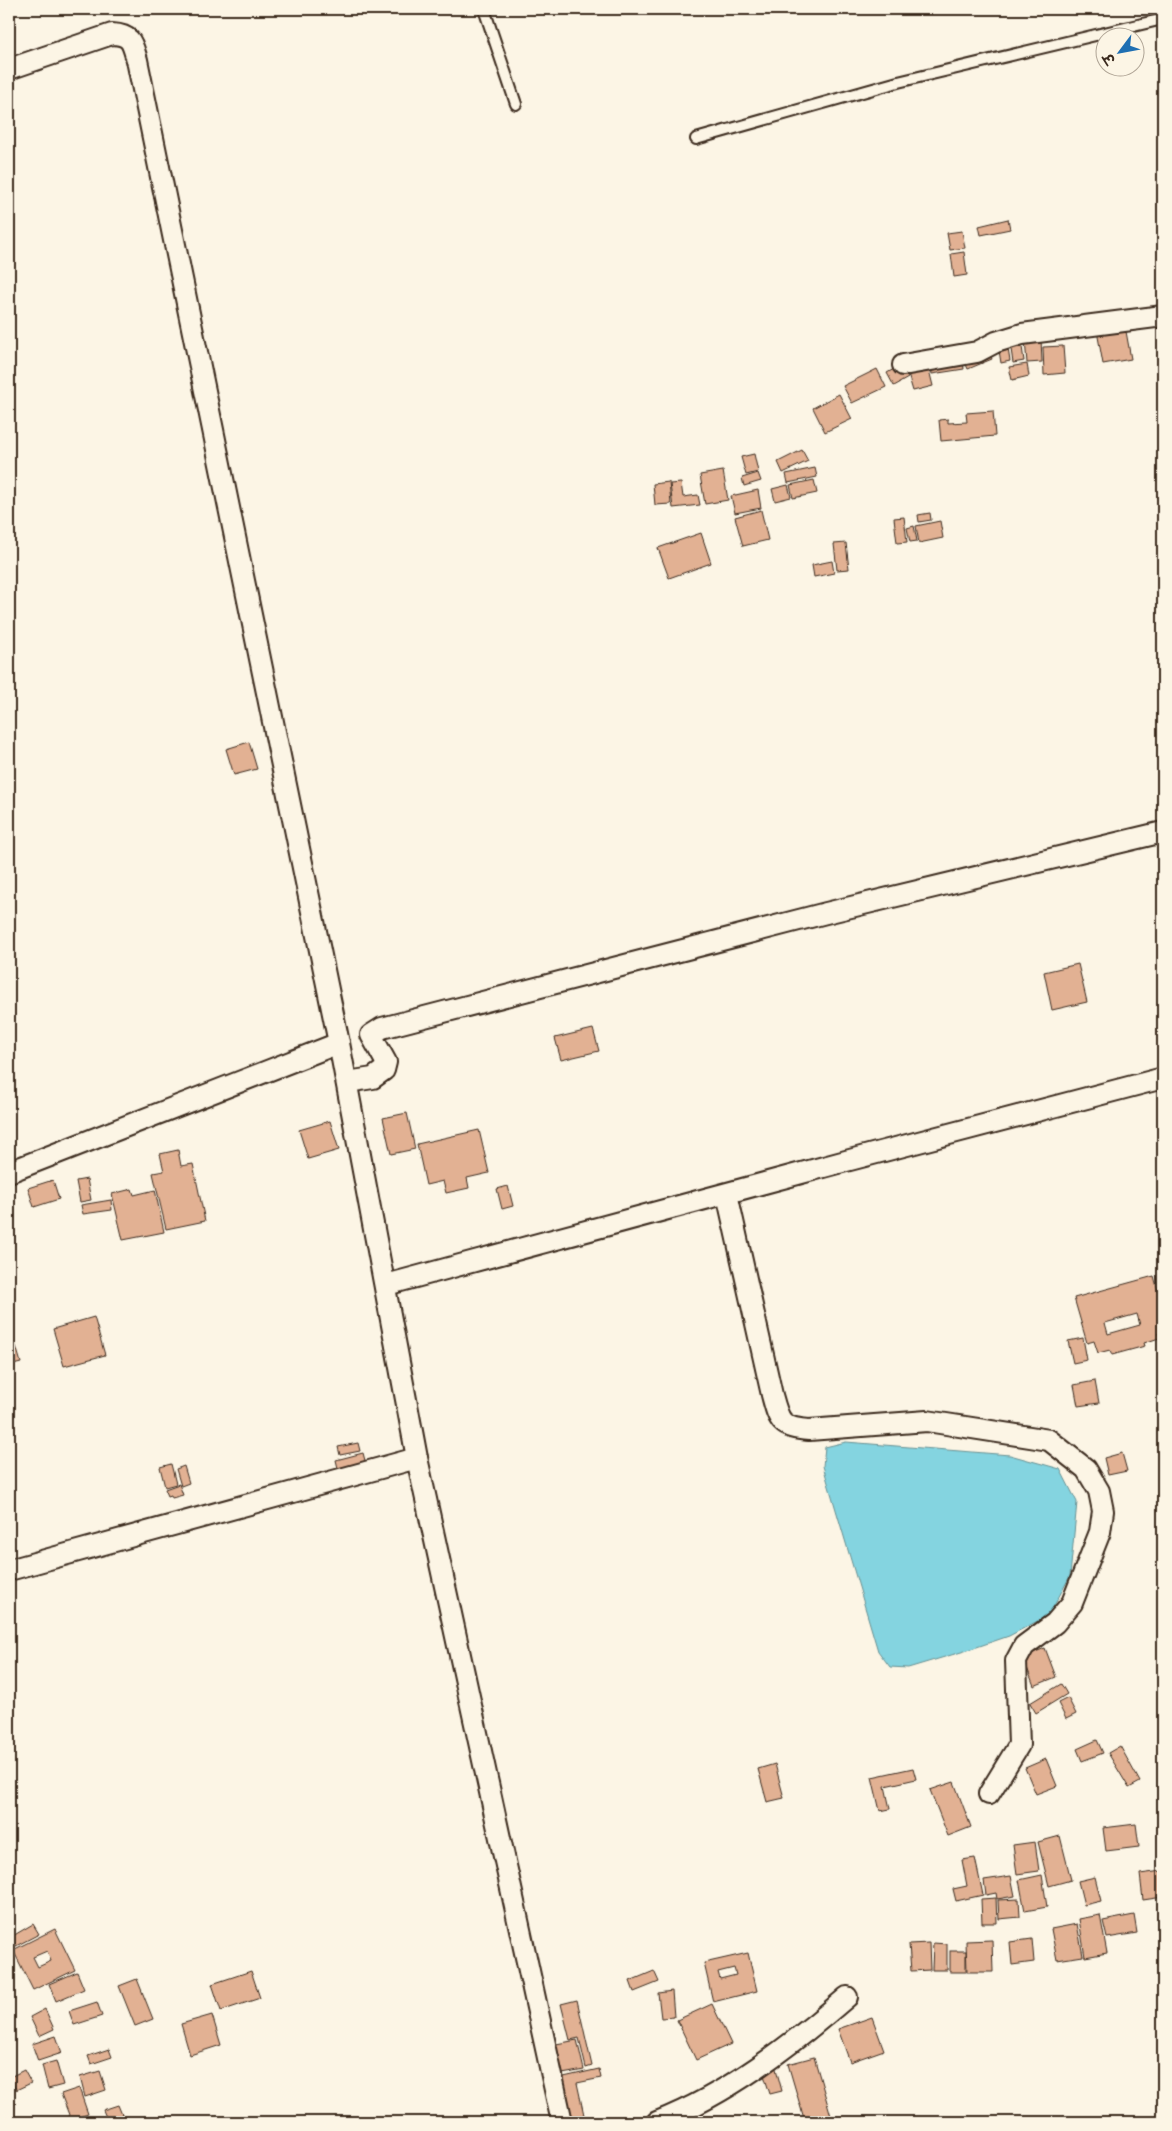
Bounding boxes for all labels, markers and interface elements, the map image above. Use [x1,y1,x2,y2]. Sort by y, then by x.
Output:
north arrow [1094,28,1144,78]
text: उ [1099,49,1120,69]

